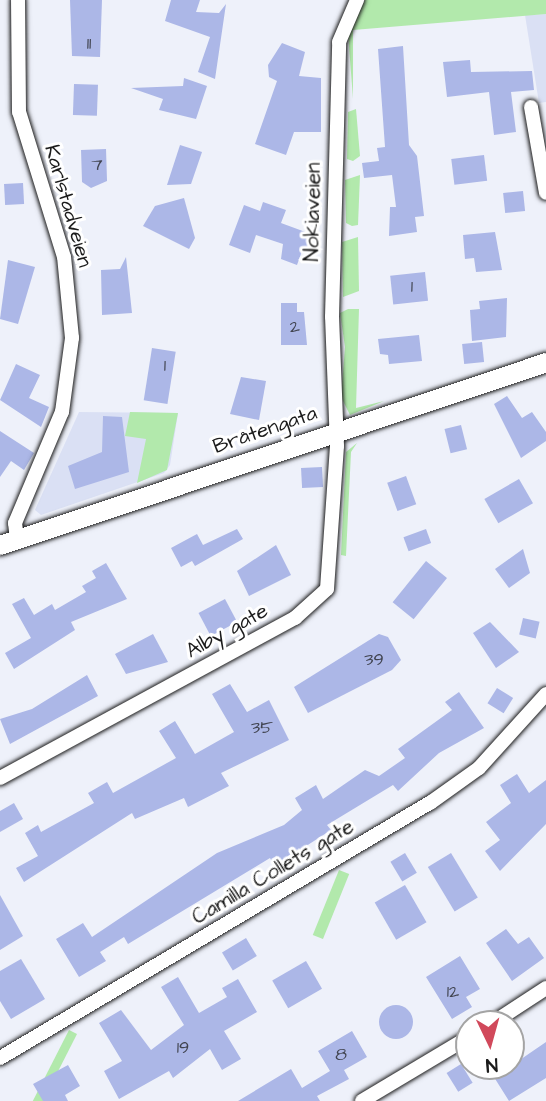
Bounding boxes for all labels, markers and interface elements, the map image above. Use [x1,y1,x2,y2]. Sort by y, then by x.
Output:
house number: 11 [87,33,91,55]
street label: Karlstadveien [39,142,97,270]
house number: 7 [91,154,103,176]
street label: Nokiaveien [300,162,326,262]
house number: 1 [411,276,413,298]
house number: 2 [290,316,300,338]
house number: 1 [164,355,166,377]
street label: Bråtengata [210,400,320,460]
street label: Alby gate [182,598,272,664]
house number: 39 [364,649,384,671]
house number: 35 [251,717,273,739]
street label: Camilla Collets gate [188,814,358,930]
house number: 12 [447,981,459,1003]
north arrow [455,1010,525,1080]
house number: 19 [177,1037,189,1059]
house number: 8 [335,1044,347,1066]
text: N [485,1050,499,1078]

